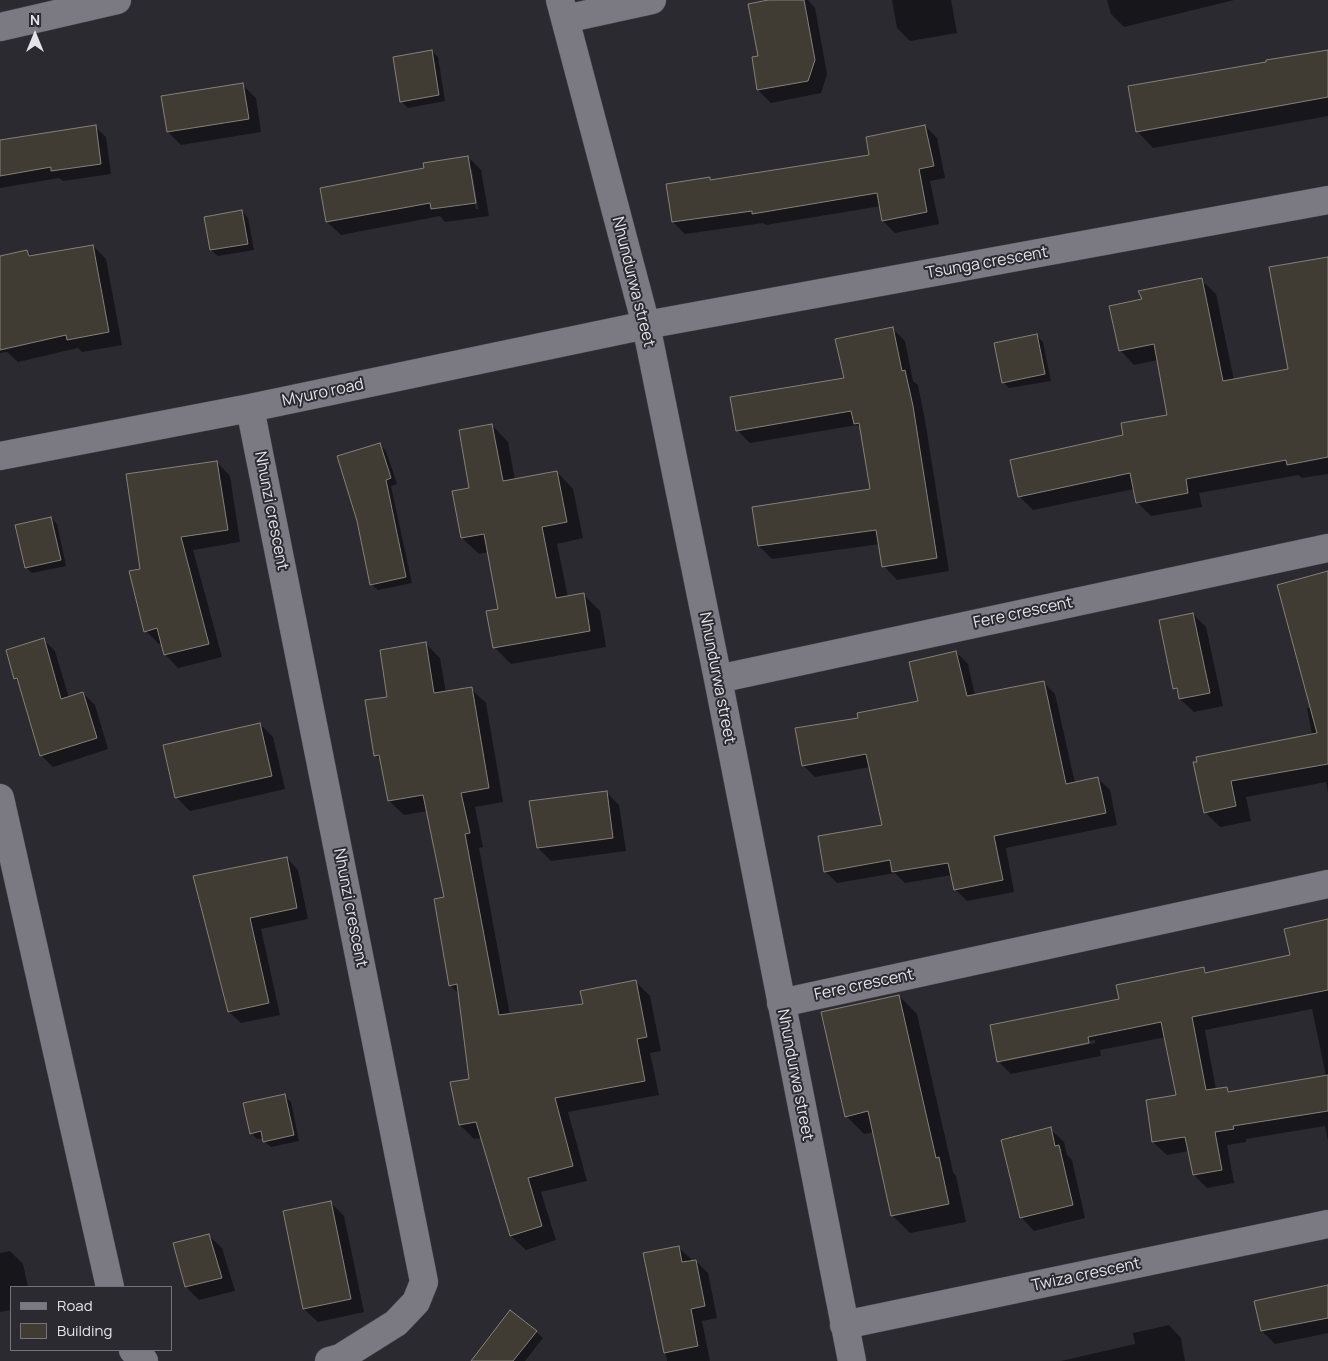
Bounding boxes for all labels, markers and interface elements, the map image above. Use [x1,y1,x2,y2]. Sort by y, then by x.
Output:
north arrow [10,10,60,60]
text: N [30,10,40,29]
street label: Nhundurwa street [608,215,658,349]
street label: Tsunga crescent [925,243,1049,283]
street label: Myuro road [280,375,366,411]
street label: Nhunzi crescent [250,450,292,572]
street label: Fere crescent [972,593,1074,633]
street label: Nhundurwa street [695,611,739,745]
street label: Nhunzi crescent [329,847,371,969]
street label: Fere crescent [813,965,915,1005]
street label: Nhundurwa street [773,1008,817,1142]
street label: Twiza crescent [1030,1254,1142,1296]
legend [10,1286,172,1351]
text: Road [57,1295,93,1316]
text: Building [57,1320,112,1341]

